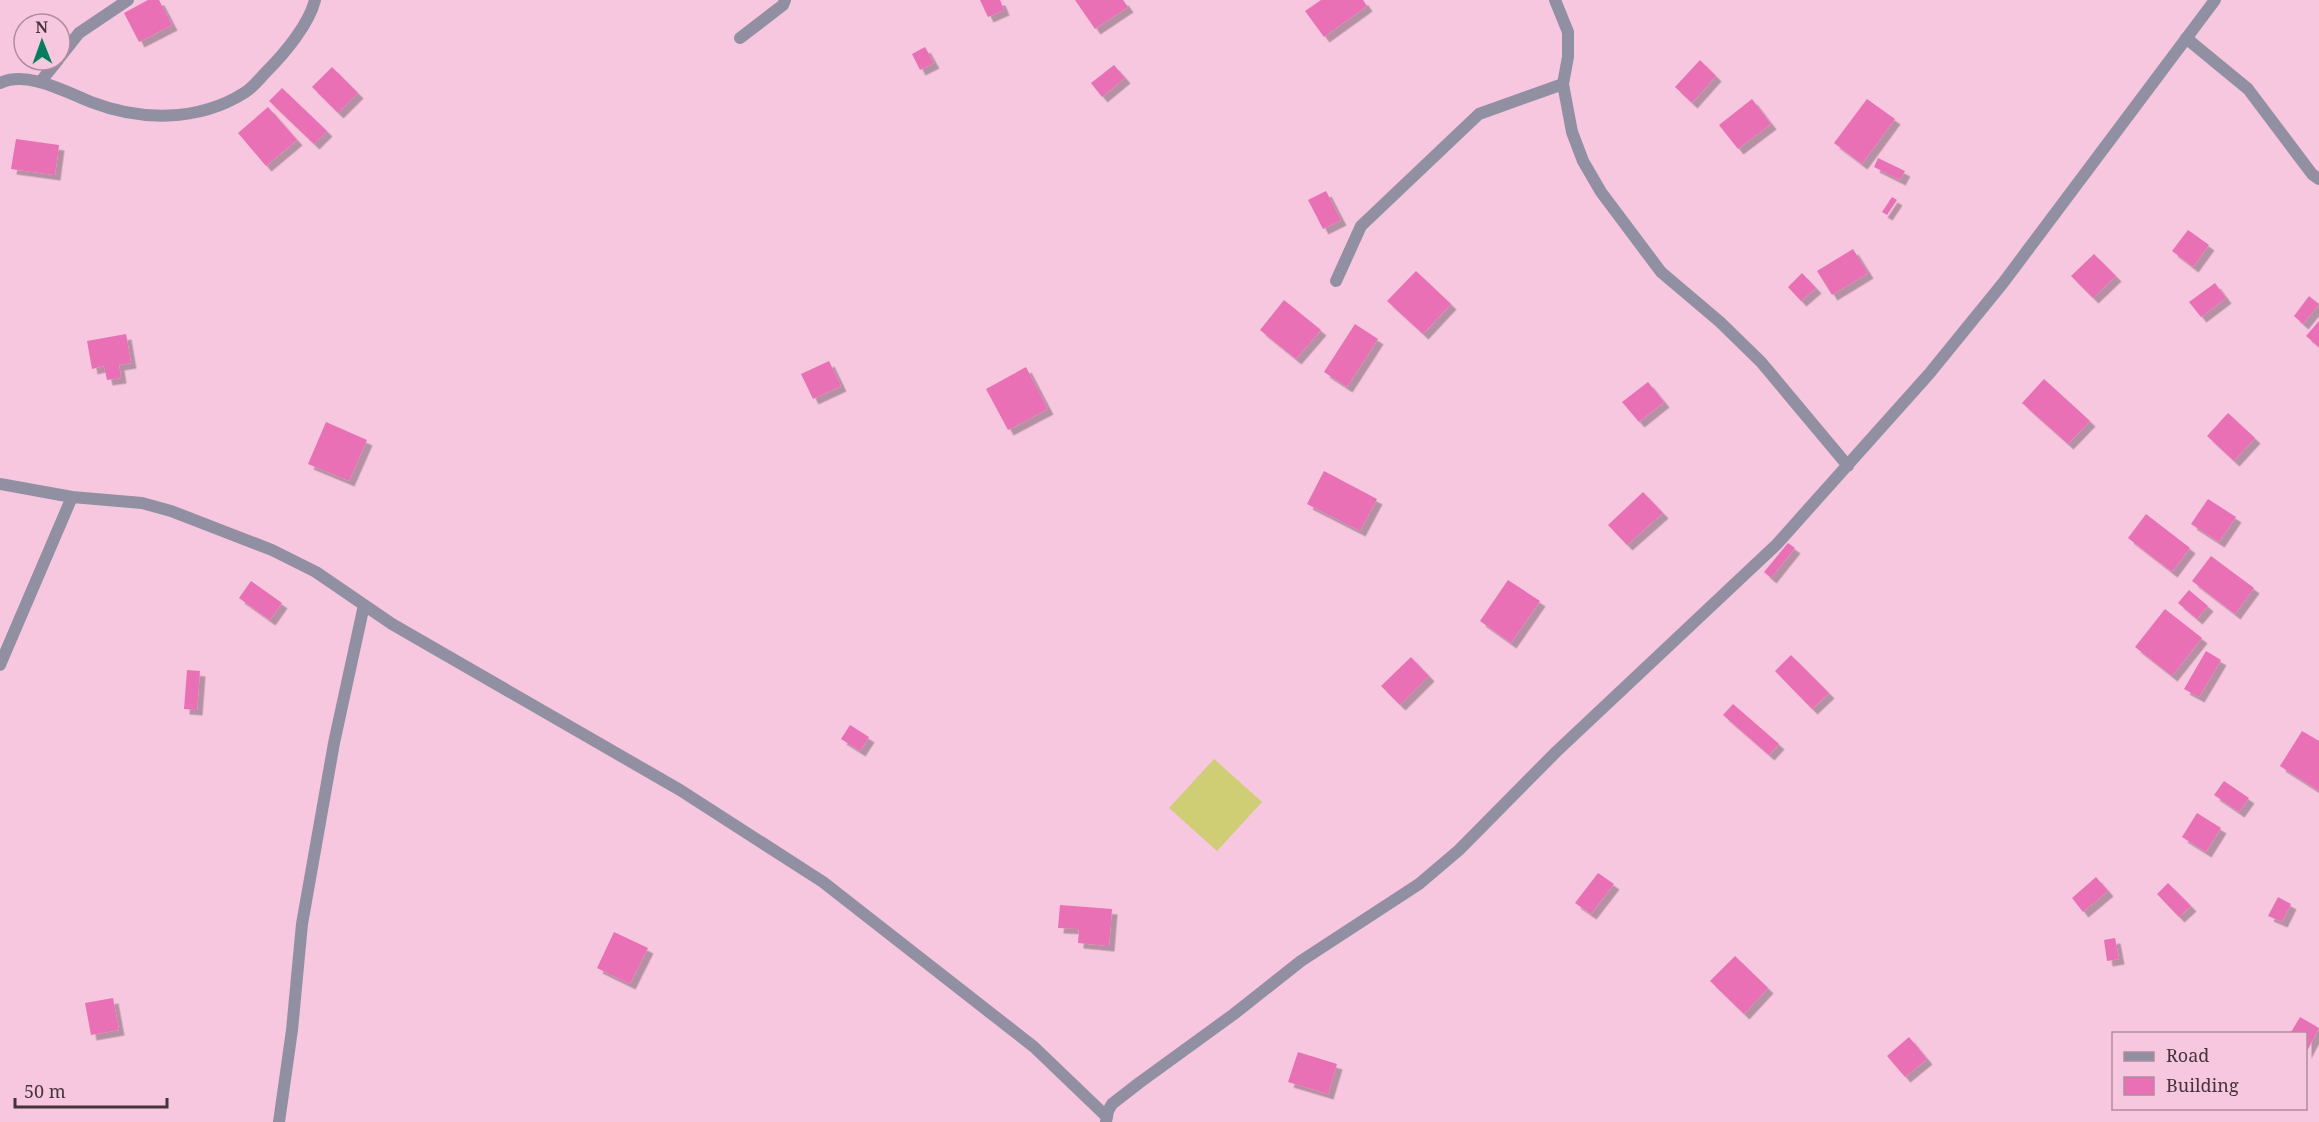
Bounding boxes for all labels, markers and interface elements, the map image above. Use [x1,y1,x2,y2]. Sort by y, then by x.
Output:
north arrow [12,12,72,72]
text: N [35,16,49,38]
legend [2112,1032,2307,1110]
text: Road [2166,1043,2209,1067]
scale bar [15,1071,166,1109]
text: Building [2166,1073,2239,1097]
text: 50 m [24,1079,66,1103]

